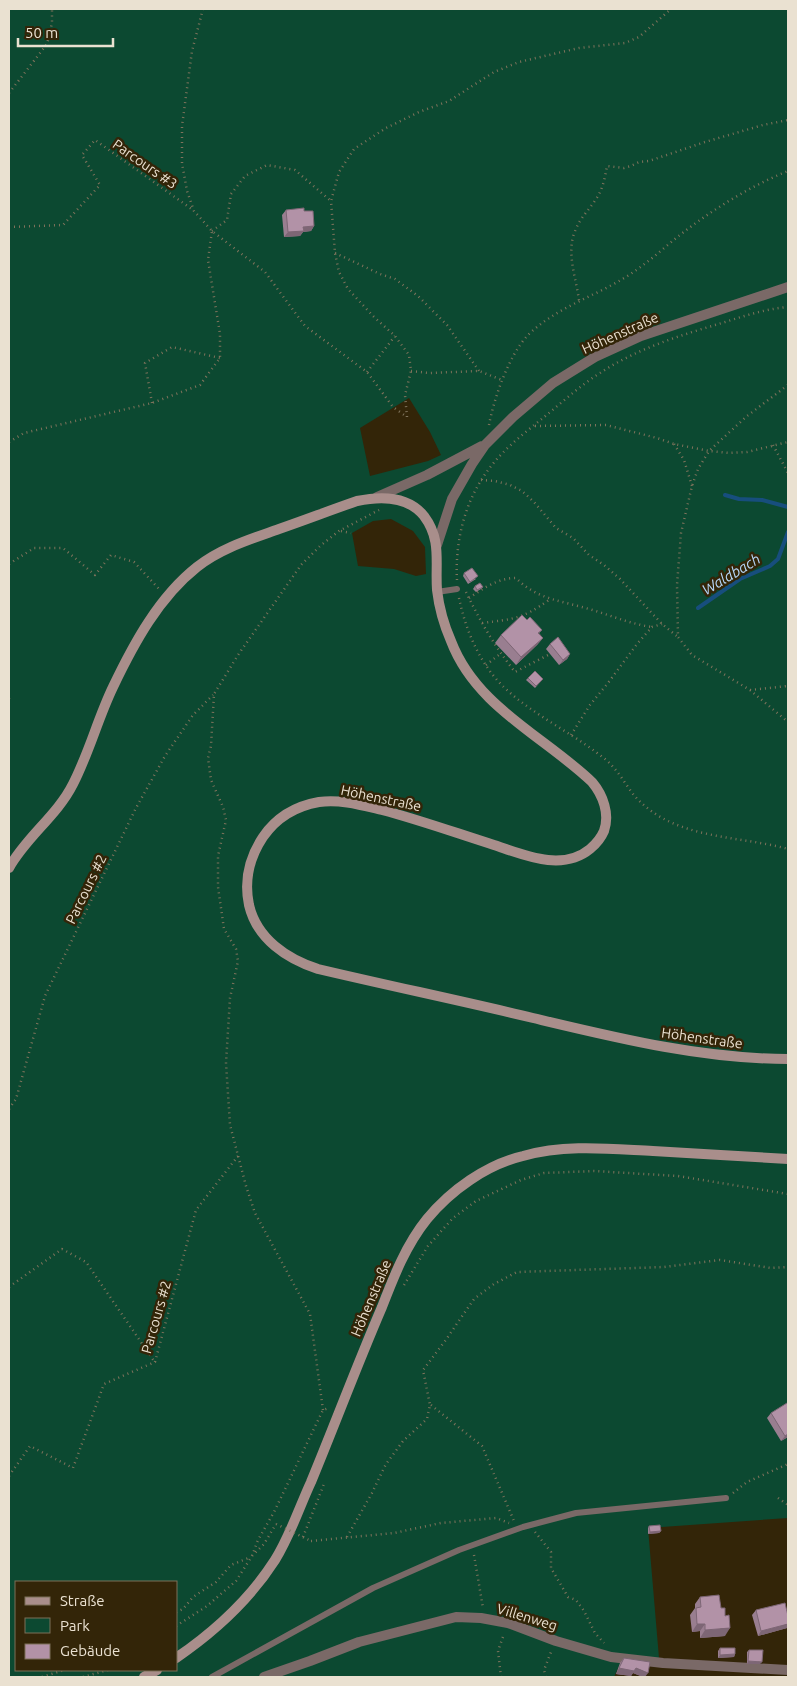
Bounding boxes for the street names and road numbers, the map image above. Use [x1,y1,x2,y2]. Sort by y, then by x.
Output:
street label: Parcours #3 [110,136,180,192]
street label: Höhenstraße [579,309,661,357]
street label: Höhenstraße [339,782,423,814]
street label: Parcours #2 [62,852,110,926]
street label: Höhenstraße [660,1024,744,1052]
street label: Höhenstraße [348,1257,394,1339]
street label: Parcours #2 [138,1279,174,1355]
street label: Villenweg [495,1600,559,1634]

